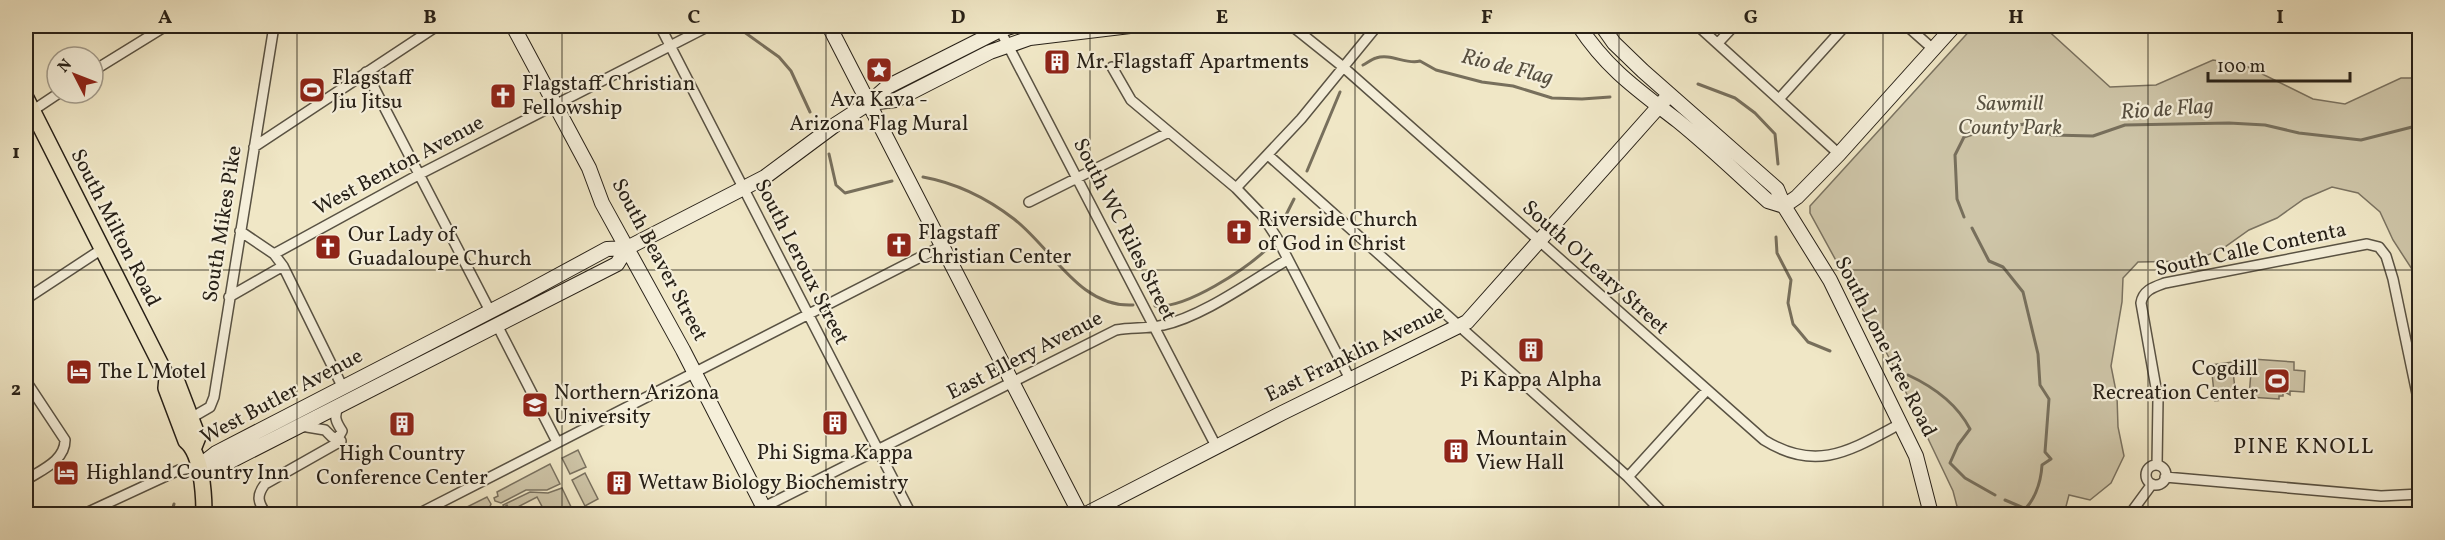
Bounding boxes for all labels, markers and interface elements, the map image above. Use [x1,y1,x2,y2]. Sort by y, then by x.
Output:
text: A [158,4,172,32]
text: B [423,4,437,32]
text: C [688,4,701,32]
text: D [951,4,965,32]
text: E [1216,4,1228,32]
text: F [1481,4,1493,32]
text: G [1744,4,1758,32]
text: H [2008,4,2024,32]
text: I [2276,4,2284,32]
water label: Rio de Flag [1458,42,1556,94]
north arrow [45,45,105,105]
scale bar [2208,45,2350,83]
building icon: Mr. Flagstaff Apartments [1042,47,1072,77]
place label: Mr. Flagstaff Apartments [1076,48,1309,77]
text: N [53,54,78,78]
place icon: Ava Kava - Arizona Flag Mural [864,55,894,85]
text: 100 m [2217,55,2266,80]
place label: Flagstaff Jiu Jitsu [332,64,414,117]
place label: Flagstaff Christian Fellowship [522,70,695,123]
sports icon: Flagstaff Jiu Jitsu [297,75,327,105]
church icon: Flagstaff Christian Fellowship [488,81,518,111]
place label: Ava Kava - Arizona Flag Mural [790,86,968,139]
park label: Sawmill County Park [1958,90,2062,143]
water label: Rio de Flag [2119,91,2215,129]
street label: West Benton Avenue [309,109,489,223]
street label: South WC Riles Street [1065,133,1183,327]
text: 1 [12,139,20,167]
street label: South Mikes Pike [196,143,250,305]
street label: South Milton Road [63,144,167,312]
street label: South Beaver Street [604,174,714,346]
street label: South Leroux Street [747,174,855,350]
street label: South O'Leary Street [1515,194,1675,342]
place label: Riverside Church of God in Christ [1258,206,1418,259]
street label: South Calle Contenta [2153,216,2349,284]
church icon: Riverside Church of God in Christ [1224,217,1254,247]
place label: Flagstaff Christian Center [918,219,1072,272]
place label: Our Lady of Guadaloupe Church [348,221,532,274]
church icon: Flagstaff Christian Center [884,230,914,260]
church icon: Our Lady of Guadaloupe Church [313,232,343,262]
street label: South Lone Tree Road [1827,252,1943,442]
street label: East Franklin Avenue [1261,298,1450,410]
street label: East Ellery Avenue [942,304,1108,408]
building icon: Pi Kappa Alpha [1516,335,1546,365]
street label: West Butler Avenue [196,342,368,452]
place label: Cogdill Recreation Center [2092,355,2258,408]
hotel icon: The L Motel [64,357,94,387]
place label: The L Motel [98,358,206,387]
place label: Pi Kappa Alpha [1460,366,1602,395]
sports icon: Cogdill Recreation Center [2262,366,2292,396]
text: 2 [11,376,21,404]
place label: Northern Arizona University [554,379,720,432]
school or university icon: Northern Arizona University [520,390,550,420]
building icon: Phi Sigma Kappa [820,408,850,438]
building icon: High Country Conference Center [387,409,417,439]
place label: Mountain View Hall [1476,425,1567,478]
district label: PINE KNOLL [2233,432,2375,463]
building icon: Mountain View Hall [1441,436,1471,466]
place label: Phi Sigma Kappa [757,439,913,468]
place label: High Country Conference Center [316,440,488,493]
hotel icon: Highland Country Inn [51,458,81,488]
place label: Highland Country Inn [86,459,290,488]
building icon: Wettaw Biology Biochemistry [604,468,634,498]
place label: Wettaw Biology Biochemistry [638,469,909,498]

